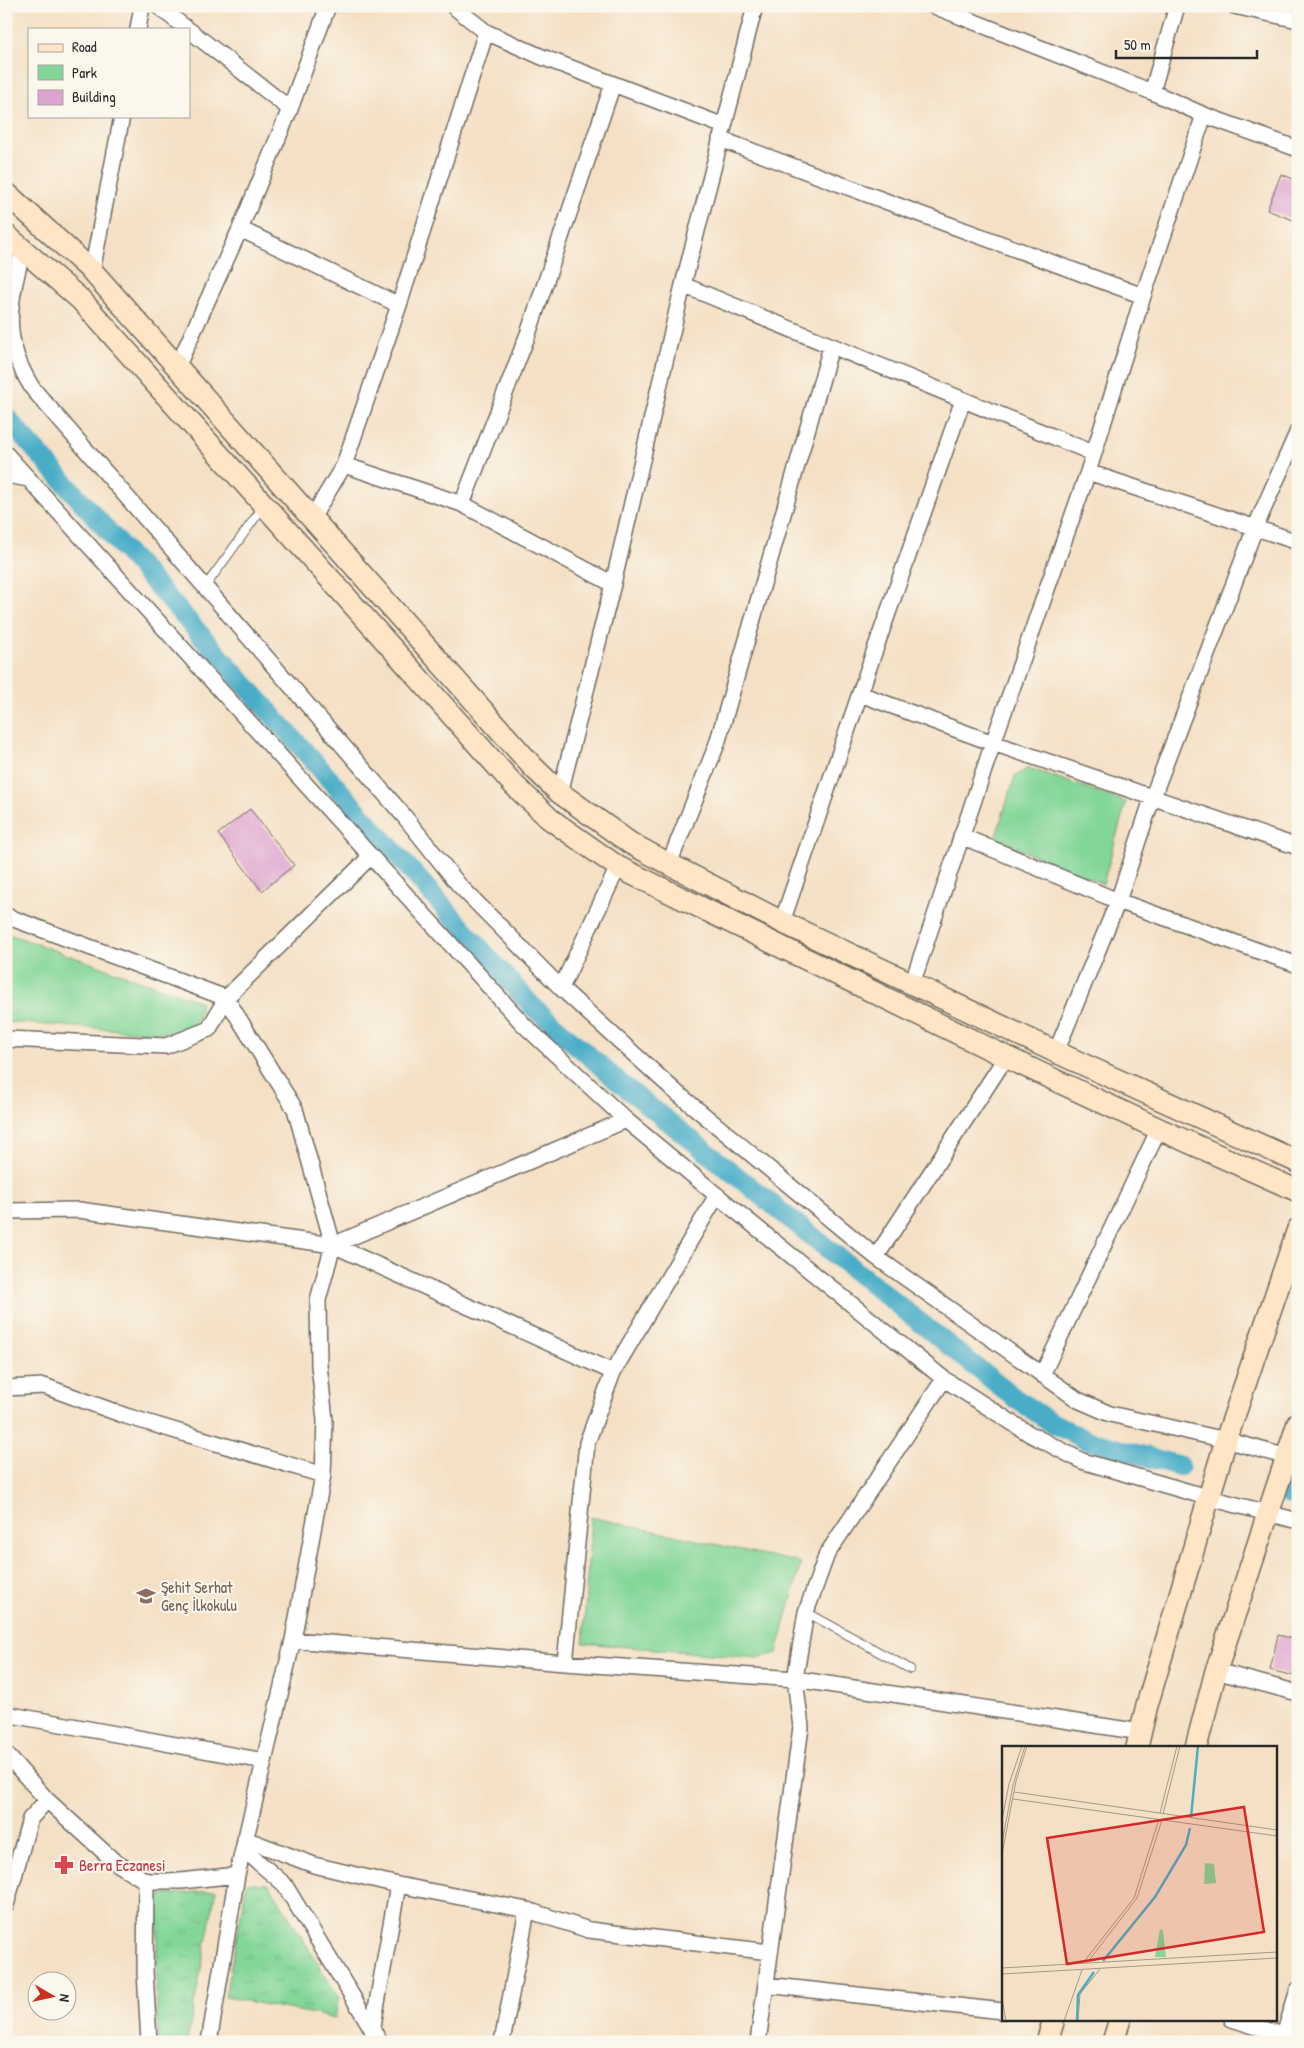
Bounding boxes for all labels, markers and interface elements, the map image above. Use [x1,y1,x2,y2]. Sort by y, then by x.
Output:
legend [28,28,190,118]
scale bar [1116,28,1258,60]
text: 50 m [1124,34,1151,55]
text: Road [72,36,97,57]
text: Park [72,62,97,83]
text: Building [72,86,116,107]
place label: Şehit Serhat Genç İlkokulu [161,1576,238,1616]
school or university icon: Şehit Serhat Genç İlkokulu [135,1585,157,1607]
inset map [1002,1746,1276,2020]
pharmacy icon: Berra Eczanesi [53,1854,75,1876]
place label: Berra Eczanesi [79,1854,166,1876]
north arrow [28,1970,78,2020]
text: N [55,1993,75,2004]

